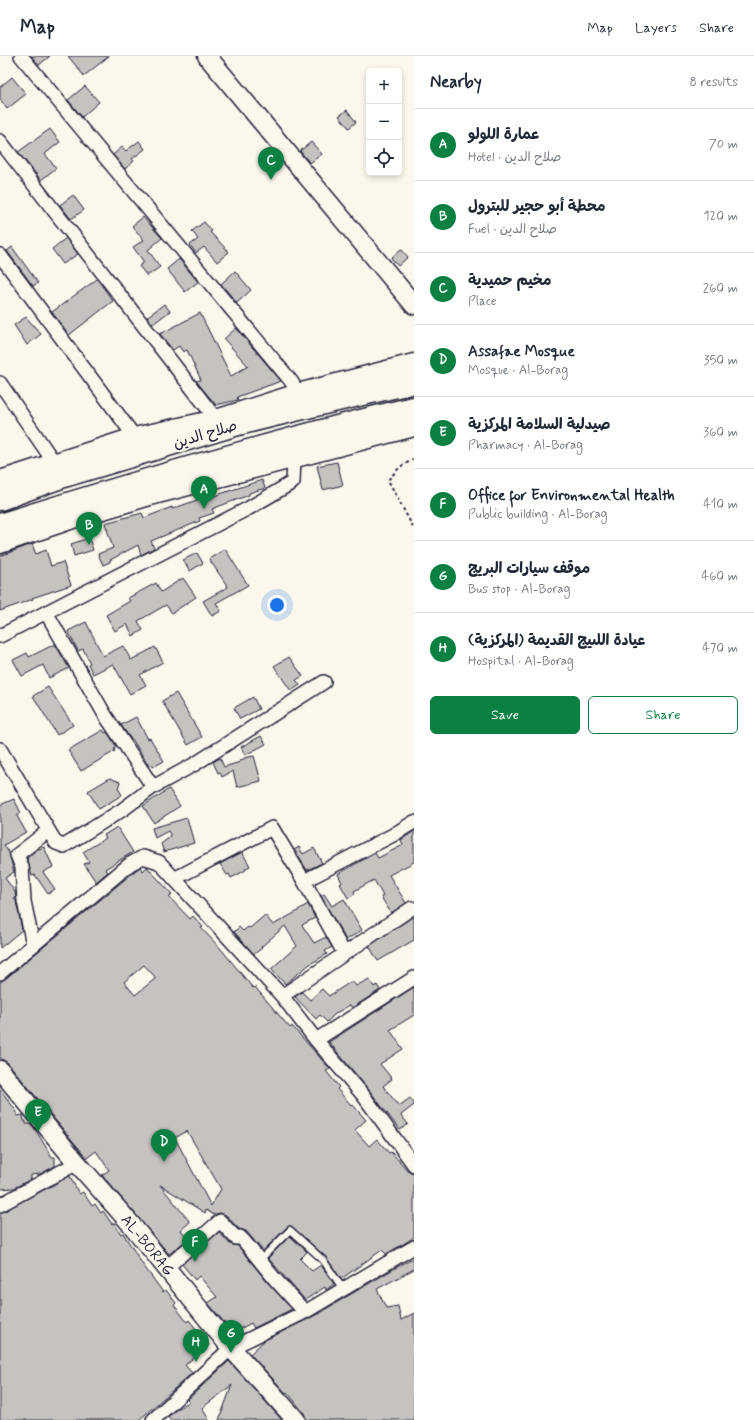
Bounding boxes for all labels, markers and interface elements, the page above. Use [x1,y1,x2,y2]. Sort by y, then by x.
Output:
text: Map [20,15,55,40]
text: Map [587,19,613,37]
text: Layers [635,19,677,37]
text: Share [699,19,734,37]
map controls [366,68,402,176]
button: + [366,68,402,104]
text: Nearby [430,71,482,93]
text: 8 results [690,74,738,91]
button: − [366,104,402,140]
text: عمارة اللولو [468,125,540,145]
text: A [439,136,447,153]
text: 70 m [709,136,738,153]
button: locate [366,140,402,176]
pin: C [258,147,284,180]
text: Hotel · صلاح الدين [468,149,561,166]
text: محطة أبو حجير للبترول [468,197,606,217]
text: B [439,208,447,225]
text: 120 m [704,208,738,225]
text: Fuel · صلاح الدين [468,221,557,238]
text: مخيم حميدية [468,271,551,291]
text: C [438,280,448,297]
text: 260 m [703,280,738,297]
text: Place [468,293,497,310]
text: Assafae Mosque [468,342,575,362]
text: D [439,352,447,369]
text: 350 m [704,352,738,369]
text: Mosque · Al-Borag [468,362,568,379]
text: صيدلية السلامة المركزية [468,415,611,435]
street label: صلاح الدين [171,416,240,454]
text: E [439,424,447,441]
text: 360 m [703,424,738,441]
text: Pharmacy · Al-Borag [468,437,583,454]
pin: A [191,476,217,509]
text: Office for Environmental Health [468,486,675,506]
text: F [440,496,446,513]
text: 410 m [703,496,738,513]
text: Public building · Al-Borag [468,506,607,523]
pin: B [76,512,102,545]
text: موقف سيارات البريج [468,559,590,579]
text: G [439,568,447,585]
text: 460 m [702,568,738,585]
text: Bus stop · Al-Borag [468,581,570,598]
your location [267,595,287,615]
text: عيادة اللىيج القديمة (المركزية) [468,631,645,651]
text: H [439,640,447,657]
text: 470 m [702,640,738,657]
text: Hospital · Al-Borag [468,653,574,670]
button: Save [430,696,580,734]
button: Share [588,696,738,734]
pin: E [25,1099,51,1132]
pin: D [151,1129,177,1162]
street label: AL-BORAG [116,1211,178,1281]
pin: F [182,1229,208,1262]
pin: G [218,1320,244,1353]
pin: H [183,1329,209,1362]

